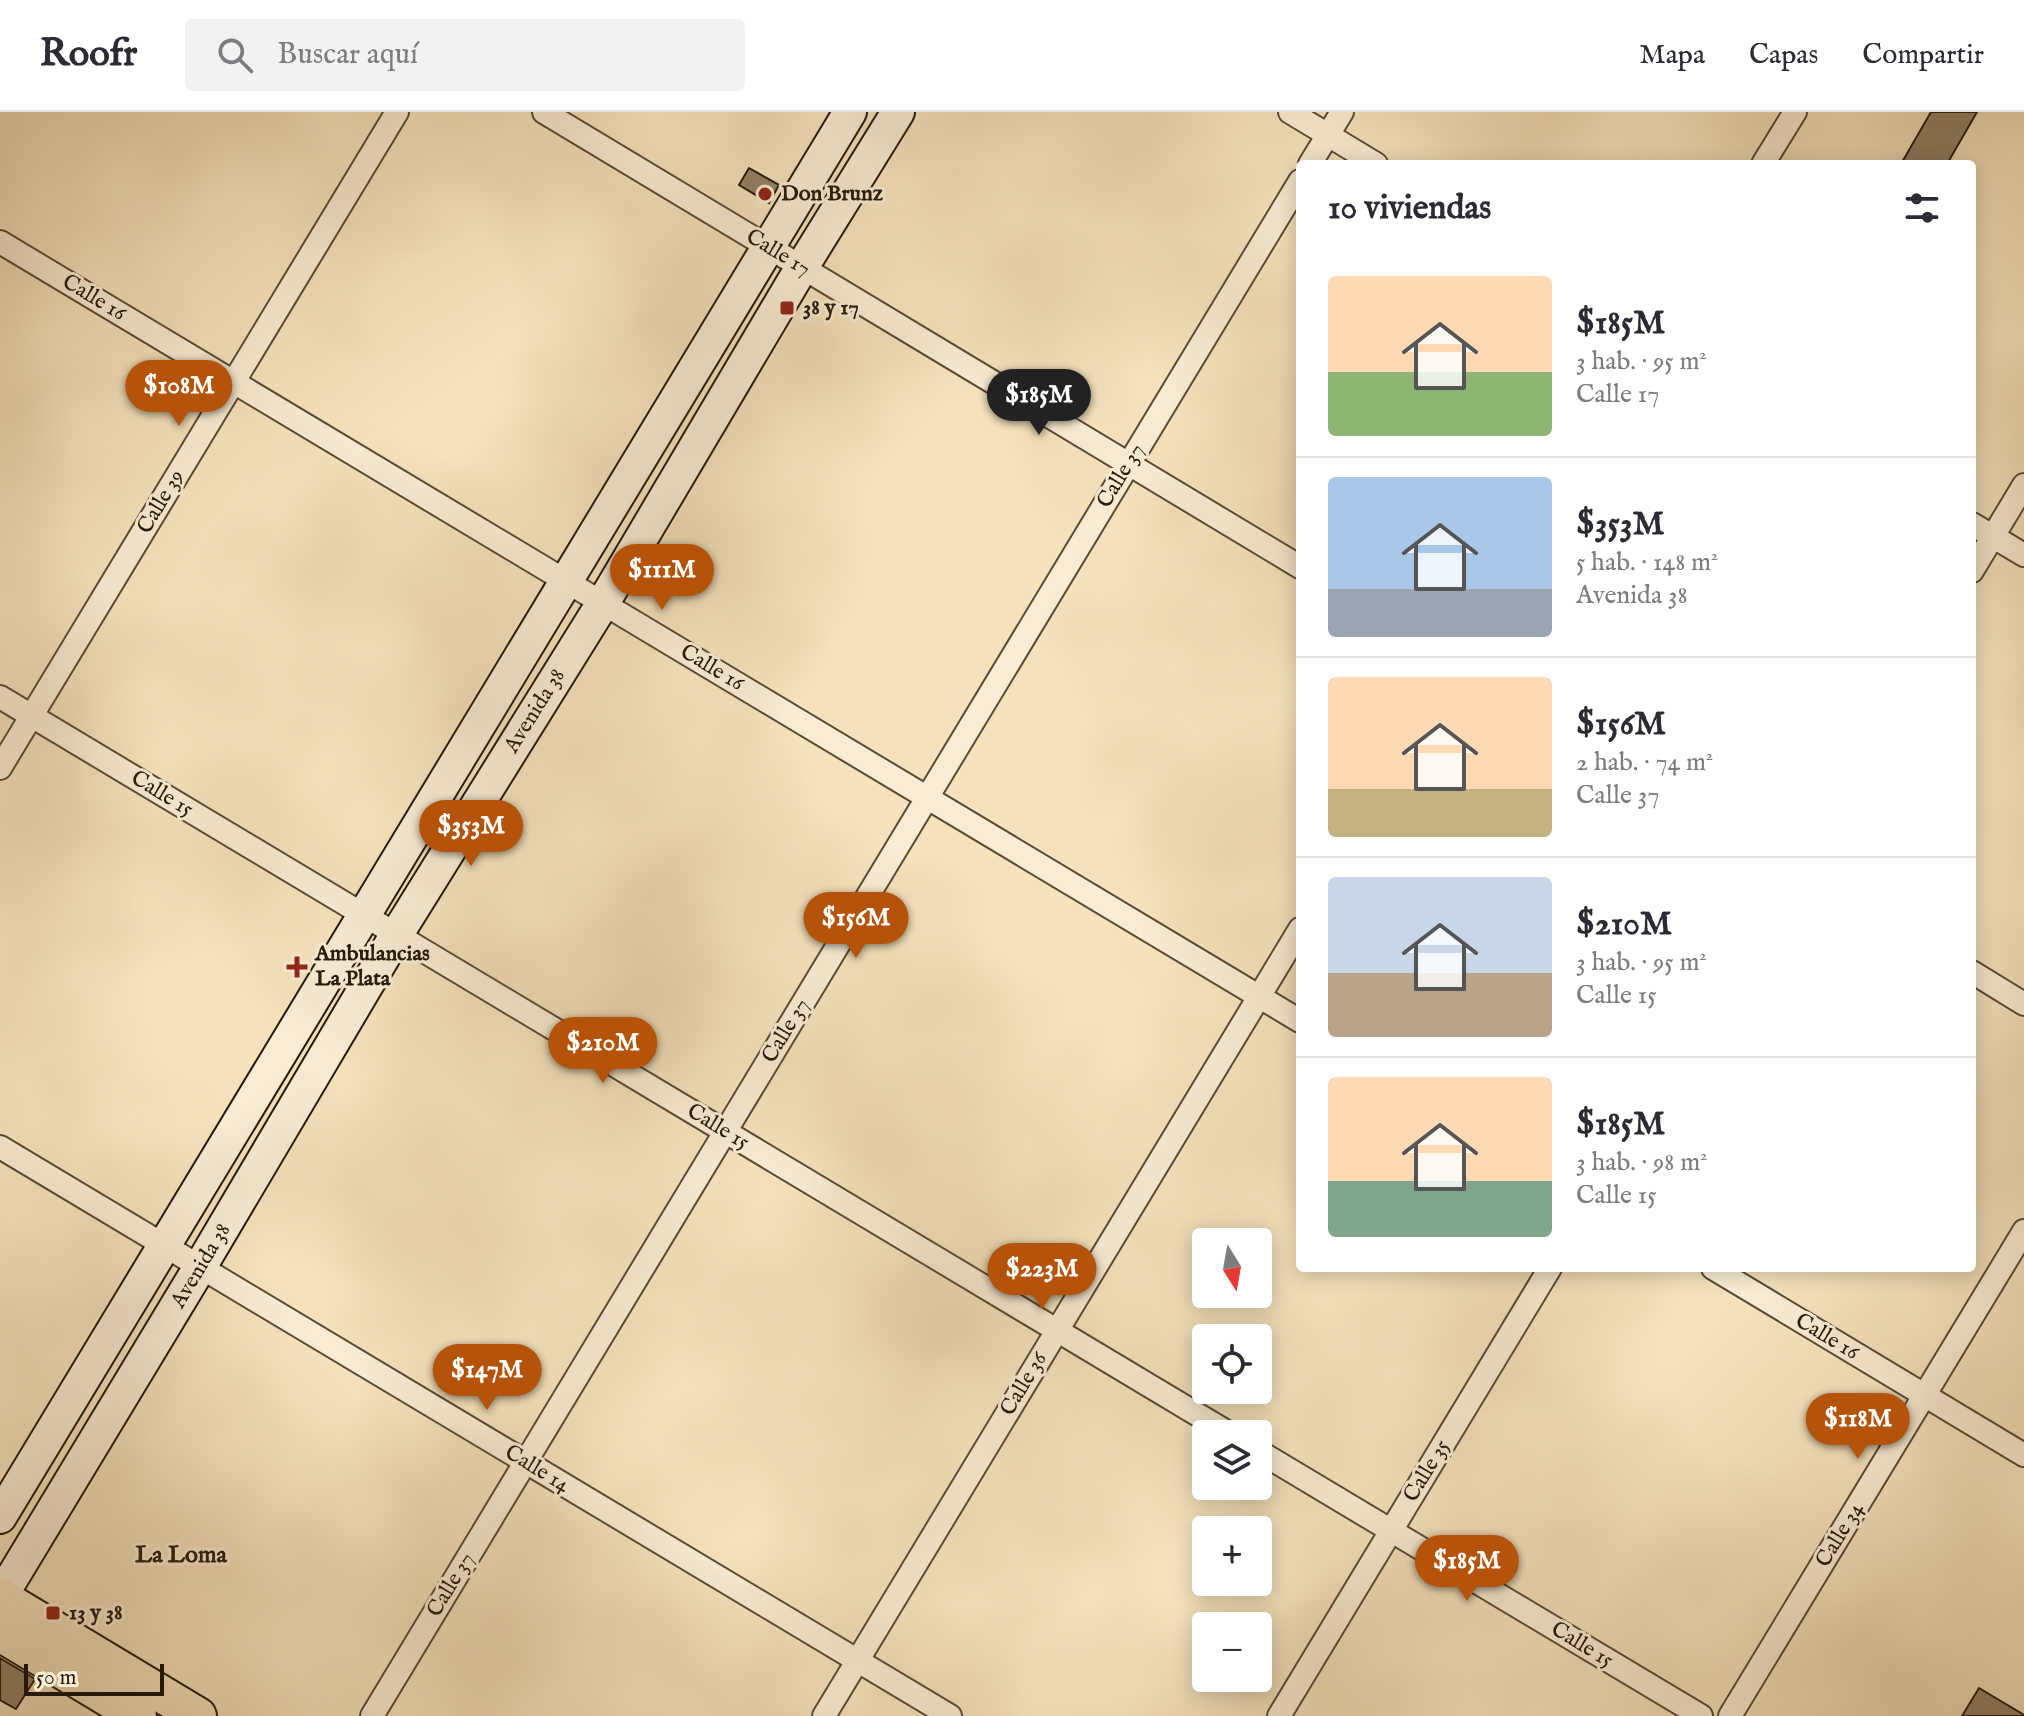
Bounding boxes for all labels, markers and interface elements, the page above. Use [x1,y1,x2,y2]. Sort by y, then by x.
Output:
search box [185,19,745,91]
text: Roofr [40,31,137,79]
icon: search [213,33,257,77]
text: Buscar aquí [277,36,418,74]
text: Mapa [1639,38,1705,73]
text: Capas [1749,38,1818,73]
text: Compartir [1862,38,1984,73]
place label: Don Brunz [781,180,884,208]
marker: Don Brunz [756,185,774,203]
icon: filters [1900,186,1944,230]
text: 10 viviendas [1328,187,1491,230]
street label: Calle 17 [741,223,815,283]
street label: Calle 16 [57,268,132,328]
place label: 38 y 17 [803,294,859,322]
marker: 38 y 17 [778,299,796,317]
text: $185M [1576,302,1665,345]
icon: home [1392,308,1488,404]
text: 3 hab. · 95 m² [1576,345,1707,378]
pin: $108M [123,360,235,428]
text: $108M [143,369,215,402]
pin: $185M [983,369,1095,437]
text: $185M [1005,378,1073,411]
text: Calle 17 [1576,378,1659,411]
street label: Calle 37 [1091,439,1151,513]
street label: Calle 39 [131,465,191,539]
text: $353M [1576,503,1665,546]
icon: home [1392,509,1488,605]
pin: $111M [606,544,718,612]
text: 5 hab. · 148 m² [1576,546,1718,579]
text: $111M [628,553,696,586]
text: Avenida 38 [1576,579,1688,612]
street label: Calle 16 [675,638,750,698]
street label: Avenida 38 [498,663,572,759]
text: $156M [1576,703,1666,746]
icon: home [1392,709,1488,805]
text: 2 hab. · 74 m² [1576,746,1713,779]
street label: Calle 15 [126,764,198,824]
text: Calle 37 [1576,779,1659,812]
pin: $353M [415,800,527,868]
text: $353M [437,809,505,842]
pin: $156M [800,892,912,960]
text: $156M [822,901,890,934]
text: $210M [1576,903,1672,946]
icon: home [1392,909,1488,1005]
place label: Ambulancias La Plata [314,940,430,993]
text: 3 hab. · 95 m² [1576,946,1707,979]
marker: Ambulancias La Plata [286,956,308,978]
text: Calle 15 [1576,979,1657,1012]
street label: Calle 37 [756,994,816,1068]
pin: $210M [547,1017,659,1085]
text: $210M [566,1026,640,1059]
street label: Calle 15 [682,1097,754,1157]
text: $185M [1576,1103,1665,1146]
icon: home [1392,1109,1488,1205]
text: 3 hab. · 98 m² [1576,1146,1708,1179]
text: Calle 15 [1576,1179,1657,1212]
street label: Avenida 38 [164,1218,237,1315]
north arrow [1192,1228,1272,1308]
map controls [1192,1228,1272,1692]
pin: $223M [986,1243,1098,1311]
text: $223M [1006,1252,1078,1285]
street label: Calle 16 [1790,1307,1865,1367]
button: locate [1192,1324,1272,1404]
pin: $147M [431,1344,543,1412]
street label: Calle 36 [994,1346,1054,1421]
text: $147M [451,1353,523,1386]
pin: $118M [1802,1393,1914,1461]
text: $118M [1824,1402,1892,1435]
button: layers [1192,1420,1272,1500]
street label: Calle 35 [1397,1435,1457,1507]
street label: Calle 14 [499,1439,575,1499]
street label: Calle 34 [1810,1497,1870,1573]
button: + [1192,1516,1272,1596]
pin: $185M [1411,1535,1523,1603]
district label: La Loma [135,1540,228,1571]
text: $185M [1433,1544,1501,1577]
street label: Calle 37 [421,1548,481,1622]
place label: 13 y 38 [69,1599,123,1627]
marker: 13 y 38 [44,1604,62,1622]
button: − [1192,1612,1272,1692]
street label: Calle 15 [1546,1615,1618,1675]
scale bar [24,1660,164,1696]
text: 50 m [36,1664,77,1692]

